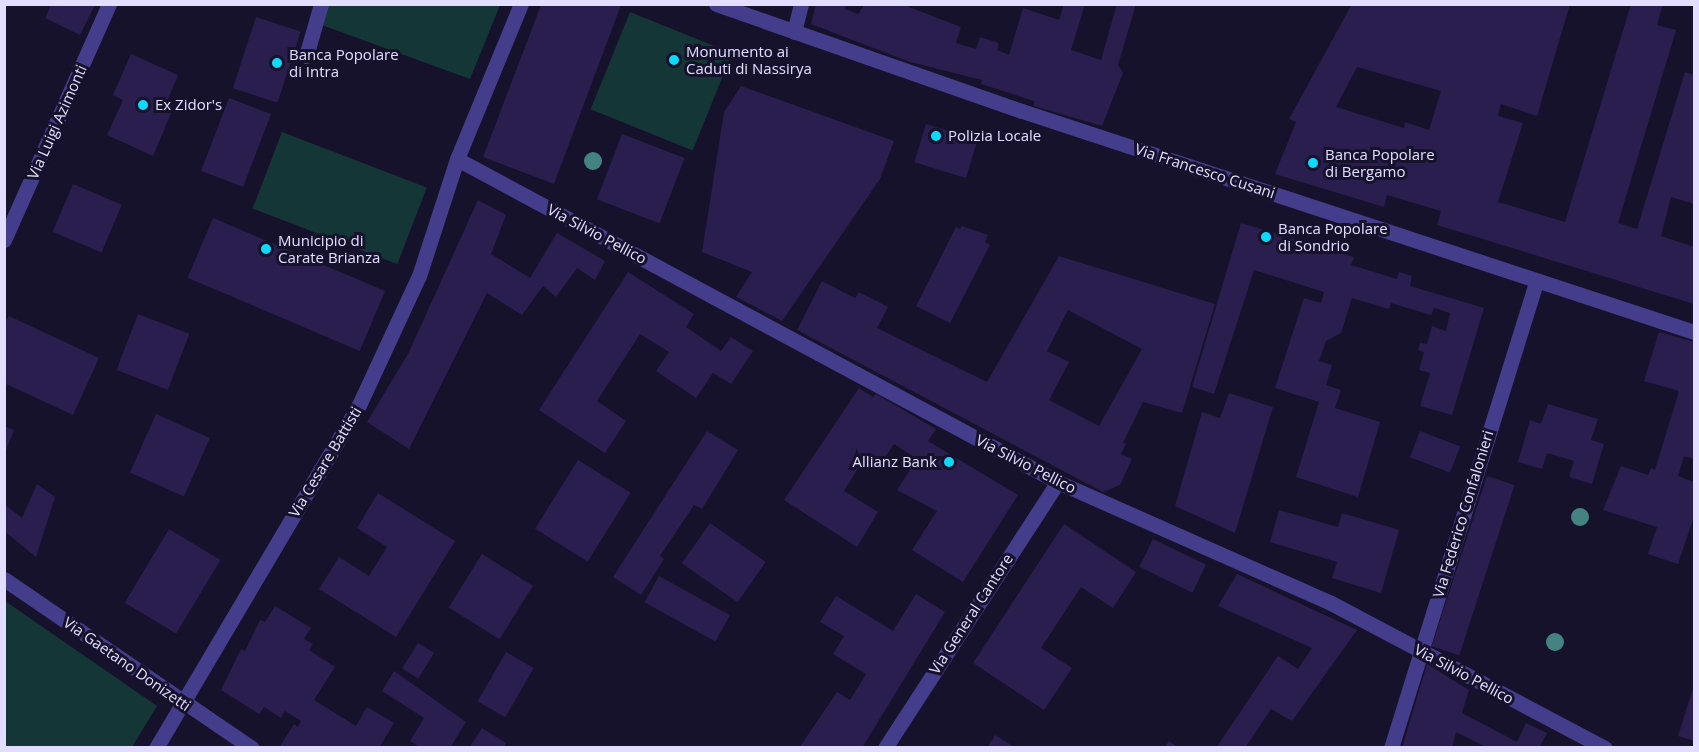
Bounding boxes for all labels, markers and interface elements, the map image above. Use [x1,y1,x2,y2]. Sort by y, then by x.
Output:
place label: Monumento ai Caduti di Nassirya [686,42,812,77]
place label: Banca Popolare di Intra [289,45,399,80]
marker: Monumento ai Caduti di Nassirya [667,53,681,67]
marker: Banca Popolare di Intra [270,56,284,70]
street label: Via Luigi Azimonti [24,62,90,182]
place label: Ex Zidor's [155,96,222,114]
marker: Ex Zidor's [136,98,150,112]
place label: Polizia Locale [948,127,1041,145]
marker: Polizia Locale [929,129,943,143]
street label: Via Francesco Cusani [1133,140,1277,202]
place label: Banca Popolare di Bergamo [1325,145,1435,180]
marker: Banca Popolare di Bergamo [1306,156,1320,170]
street label: Via Silvio Pellico [544,200,650,268]
place label: Banca Popolare di Sondrio [1278,219,1388,254]
marker: Banca Popolare di Sondrio [1259,230,1273,244]
place label: Municipio di Carate Brianza [278,231,380,266]
marker: Municipio di Carate Brianza [259,242,273,256]
street label: Via Cesare Battisti [285,404,365,520]
street label: Via Federico Confalonieri [1429,428,1497,600]
street label: Via Silvio Pellico [973,431,1079,497]
place label: Allianz Bank [853,453,937,471]
marker: Allianz Bank [942,455,956,469]
street label: Via General Cantore [925,550,1017,678]
street label: Via Gaetano Donizetti [60,613,194,715]
street label: Via Silvio Pellico [1411,640,1517,708]

